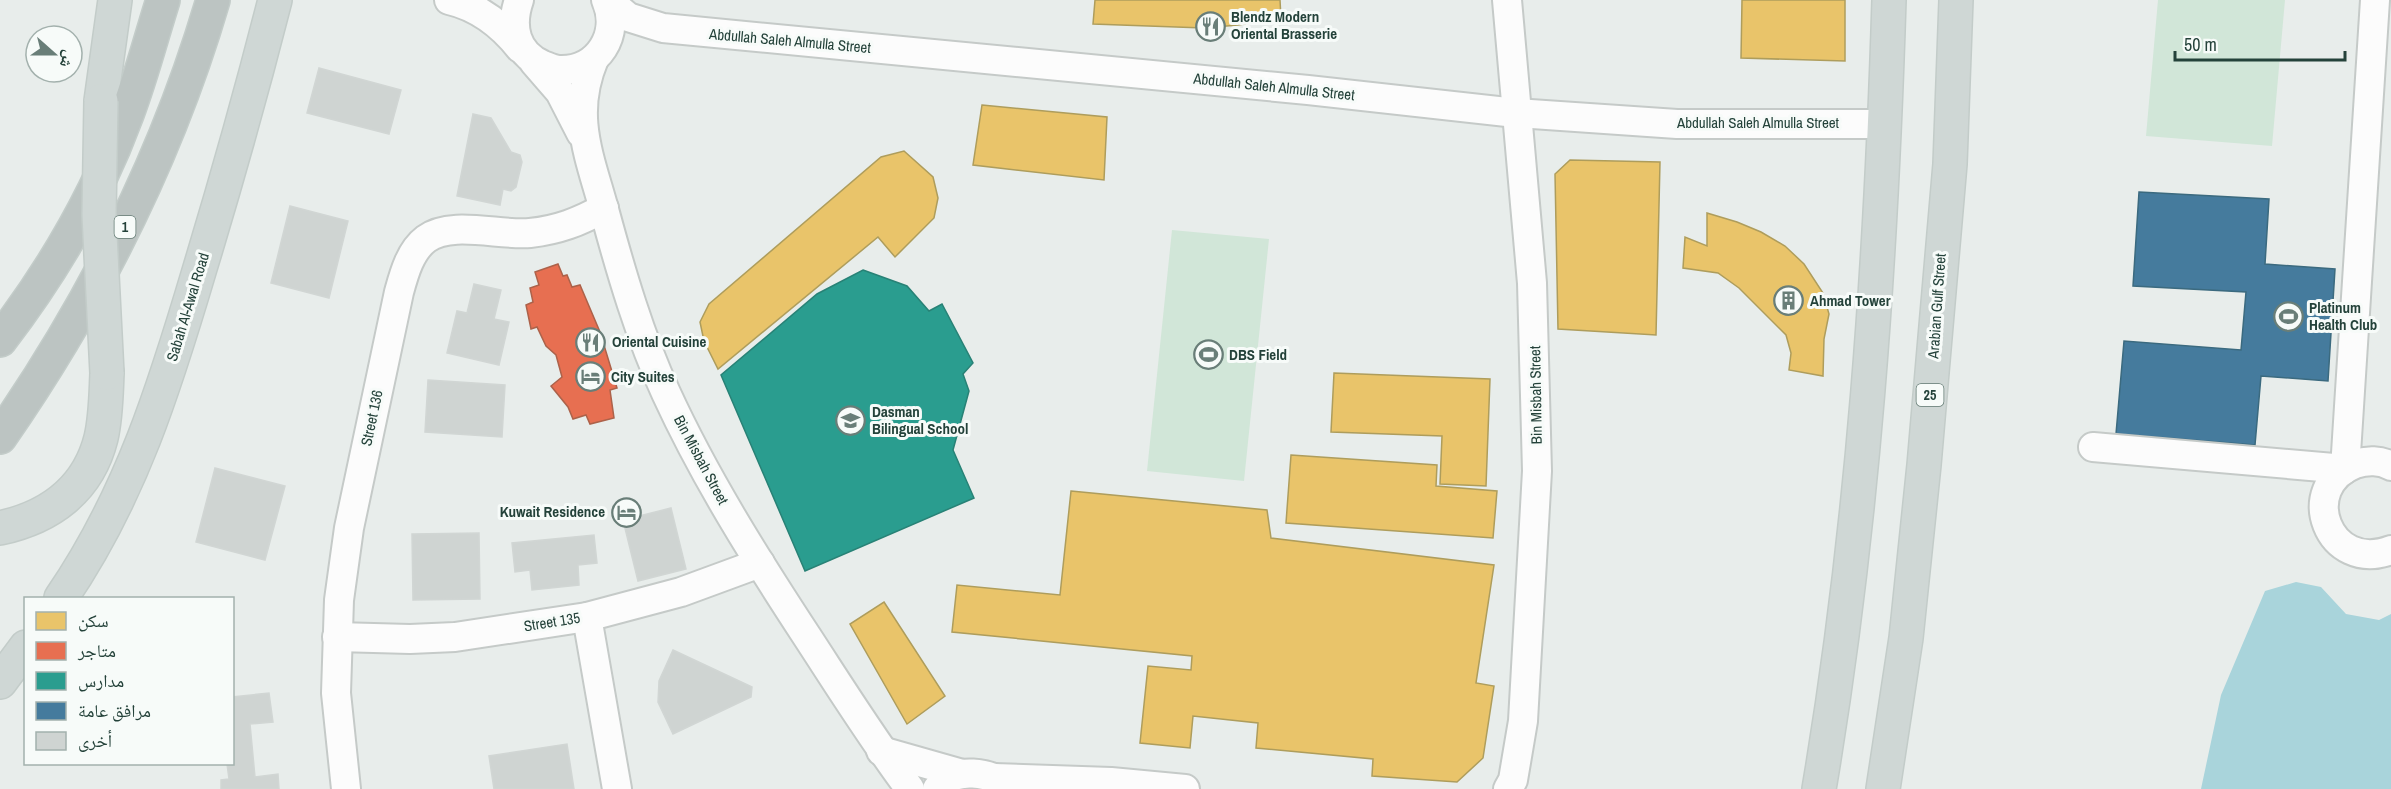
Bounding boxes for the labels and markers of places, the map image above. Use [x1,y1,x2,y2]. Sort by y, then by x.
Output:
place label: Blendz Modern Oriental Brasserie [1231,6,1337,44]
restaurant icon: Blendz Modern Oriental Brasserie [1194,10,1226,42]
building icon: Ahmad Tower [1773,285,1805,317]
place label: Ahmad Tower [1810,290,1891,311]
place label: Platinum Health Club [2309,297,2377,335]
sports icon: Platinum Health Club [2272,301,2304,333]
restaurant icon: Oriental Cuisine [575,326,607,358]
place label: Oriental Cuisine [612,331,706,352]
sports icon: DBS Field [1192,339,1224,371]
place label: DBS Field [1229,344,1287,365]
hotel icon: City Suites [574,361,606,393]
place label: City Suites [611,366,675,387]
place label: Dasman Bilingual School [872,401,968,439]
school or university icon: Dasman Bilingual School [835,405,867,437]
hotel icon: Kuwait Residence [610,496,642,528]
place label: Kuwait Residence [500,501,605,522]

